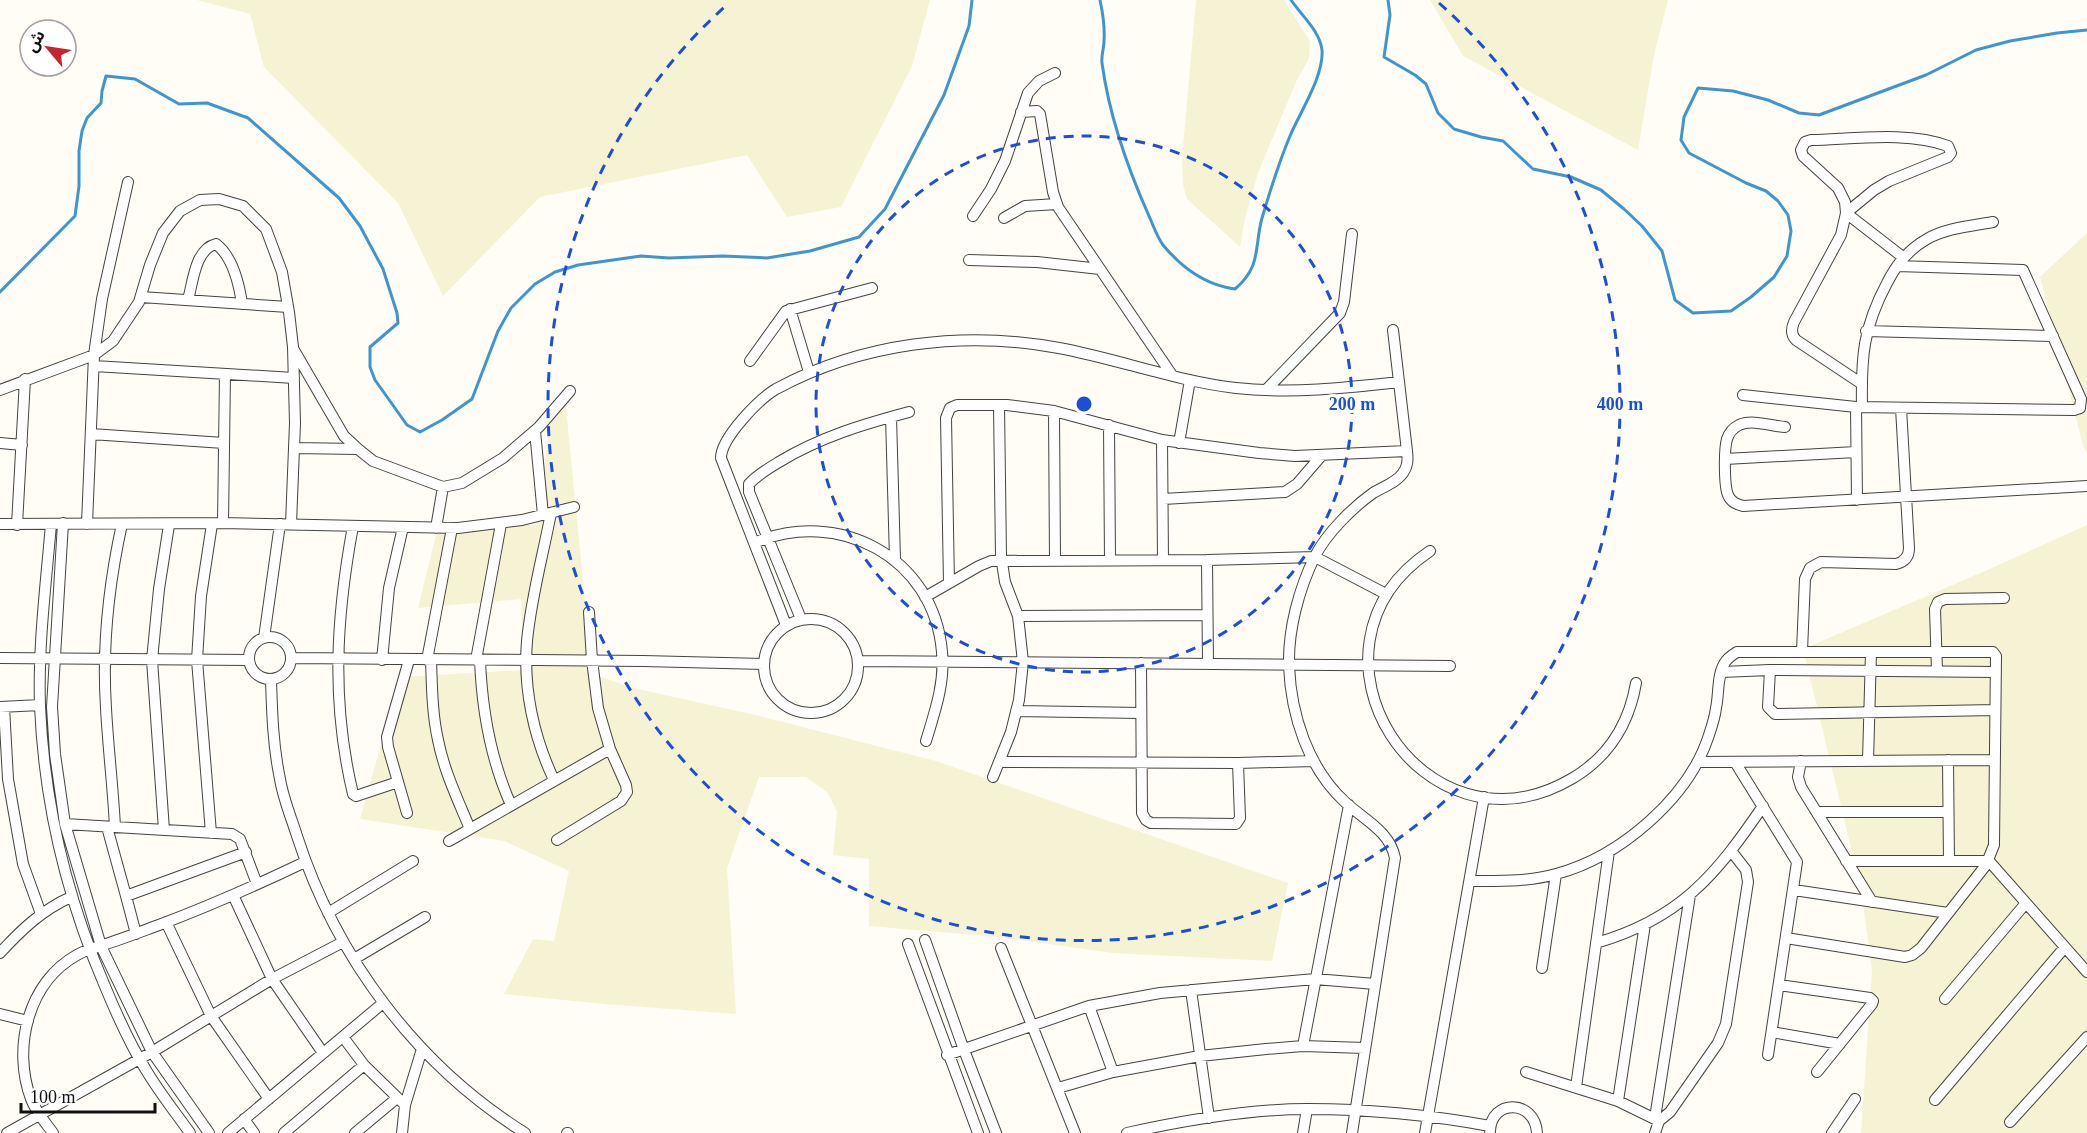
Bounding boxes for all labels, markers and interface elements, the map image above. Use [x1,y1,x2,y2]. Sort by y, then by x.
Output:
north arrow [18,18,78,78]
text: ش [23,27,49,55]
centre of rings [1074,394,1094,414]
text: 200 m [1329,394,1375,414]
text: 400 m [1597,394,1643,414]
scale bar [21,1076,154,1114]
text: 100 m [30,1087,76,1107]

